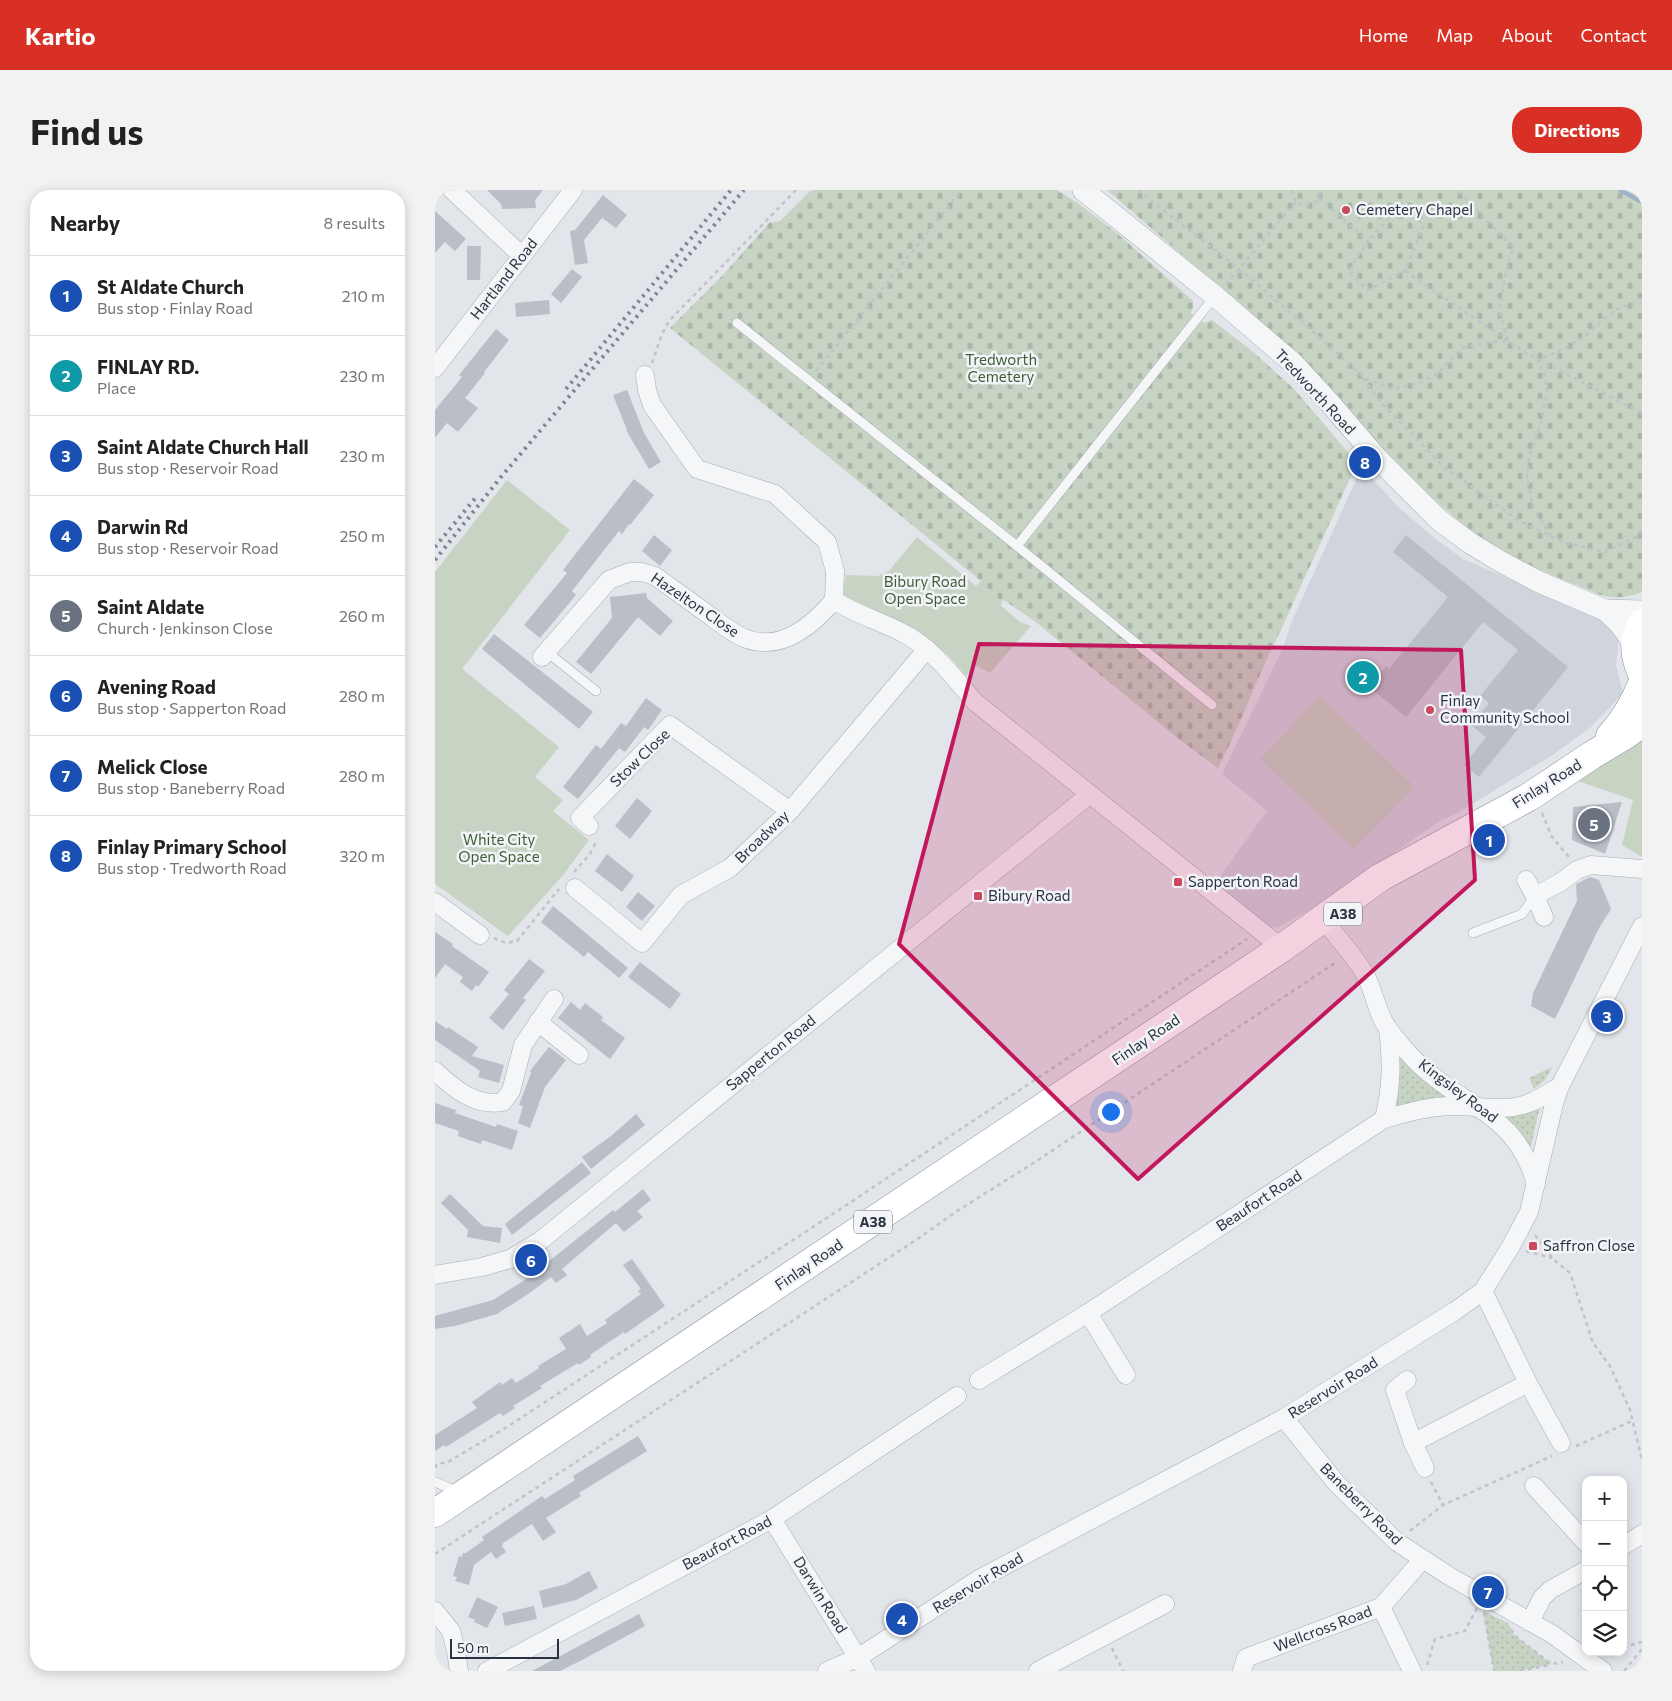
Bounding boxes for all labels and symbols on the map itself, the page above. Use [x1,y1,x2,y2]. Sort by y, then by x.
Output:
place label: Cemetery Chapel [1356,200,1473,218]
marker: Cemetery Chapel [1340,204,1352,216]
street label: Hartland Road [466,234,540,323]
street label: Tredworth Road [1272,345,1360,438]
park label: Tredworth Cemetery [965,350,1037,385]
pin: 8 [1349,443,1381,481]
street label: Hazelton Close [648,568,743,640]
park label: Bibury Road Open Space [884,572,966,607]
pin: 2 [1347,658,1379,696]
place label: Finlay Community School [1440,691,1570,726]
marker: Finlay Community School [1424,704,1436,716]
street label: Stow Close [606,724,673,790]
street label: Finlay Road [1509,755,1584,812]
pin: 5 [1578,805,1610,843]
street label: Broadway [731,806,792,866]
pin: 1 [1473,821,1505,859]
park label: White City Open Space [458,830,540,865]
place label: Sapperton Road [1188,872,1298,890]
marker: Sapperton Road [1172,876,1184,888]
place label: Bibury Road [988,886,1070,904]
marker: Bibury Road [972,890,984,902]
road number: A38 [1324,902,1362,926]
pin: 3 [1591,997,1623,1035]
street label: Finlay Road [1108,1010,1183,1068]
street label: Sapperton Road [722,1011,819,1094]
street label: Kingsley Road [1415,1055,1502,1126]
your location [1098,1099,1124,1125]
street label: Beaufort Road [1212,1166,1305,1235]
road number: A38 [854,1210,892,1234]
street label: Finlay Road [771,1235,846,1293]
place label: Saffron Close [1543,1236,1635,1254]
marker: Saffron Close [1527,1240,1539,1252]
pin: 6 [515,1241,547,1279]
street label: Reservoir Road [1284,1352,1381,1422]
street label: Baneberry Road [1317,1459,1406,1548]
street label: Beaufort Road [679,1511,774,1573]
street label: Reservoir Road [929,1548,1026,1616]
street label: Darwin Road [790,1553,852,1636]
pin: 7 [1472,1573,1504,1611]
pin: 4 [886,1600,918,1638]
street label: Wellcross Road [1271,1601,1374,1655]
scale bar [450,1636,559,1659]

